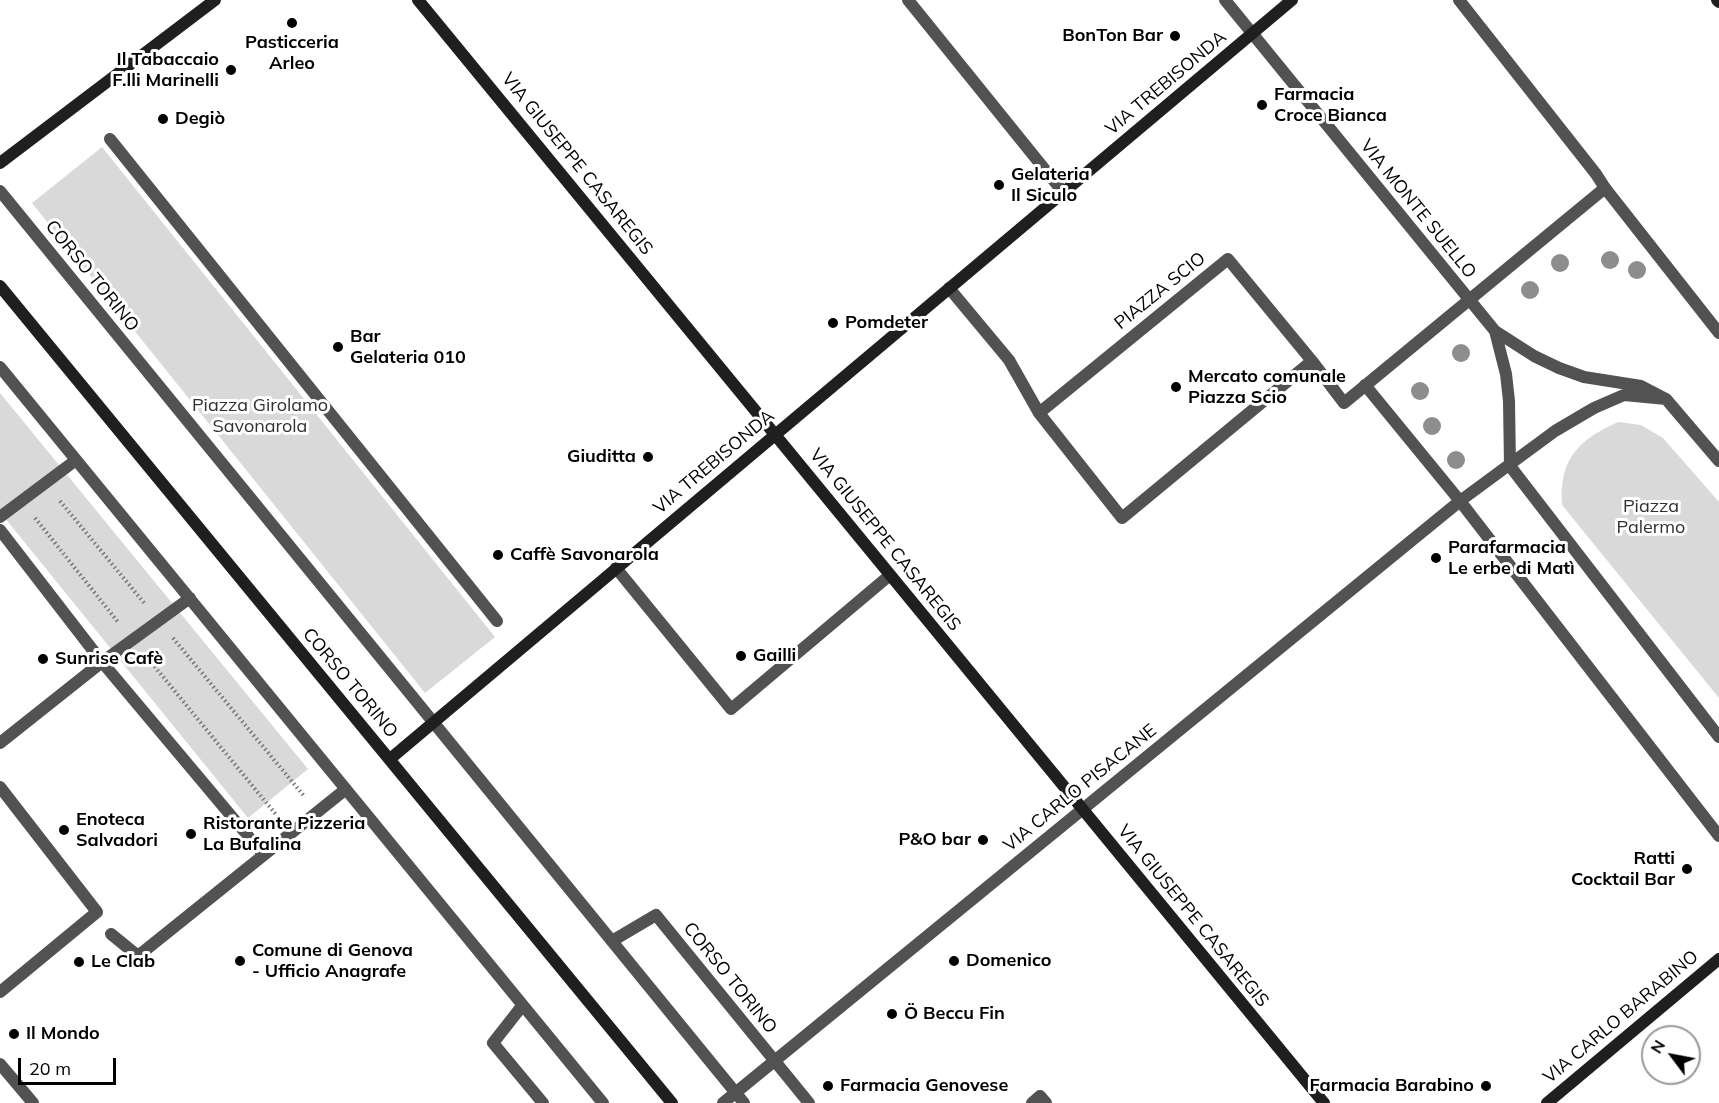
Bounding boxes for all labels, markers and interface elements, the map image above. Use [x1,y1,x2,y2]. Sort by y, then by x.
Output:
marker: Pasticceria Arleo [285,16,299,30]
place label: BonTon Bar [1062,25,1163,47]
street label: VIA TREBISONDA [1101,26,1231,140]
marker: BonTon Bar [1168,29,1182,43]
place label: Pasticceria Arleo [245,32,339,74]
place label: Il Tabaccaio F.lli Marinelli [112,49,219,92]
marker: Il Tabaccaio F.lli Marinelli [224,63,238,77]
street label: VIA GIUSEPPE CASAREGIS [497,69,657,259]
place label: Farmacia Croce Bianca [1274,84,1387,127]
marker: Farmacia Croce Bianca [1255,98,1269,112]
place label: Degiò [175,108,225,130]
marker: Degiò [156,112,170,126]
street label: VIA MONTE SUELLO [1356,135,1480,283]
place label: Gelateria Il Siculo [1011,164,1090,207]
marker: Gelateria Il Siculo [992,178,1006,192]
street label: CORSO TORINO [41,216,143,336]
street label: PIAZZA SCIO [1110,248,1210,334]
place label: Pomdeter [845,312,928,334]
marker: Pomdeter [826,316,840,330]
place label: Bar Gelateria 010 [350,326,466,368]
marker: Bar Gelateria 010 [331,340,345,354]
place label: Mercato comunale Piazza Scio [1188,366,1346,409]
marker: Mercato comunale Piazza Scio [1169,380,1183,394]
park label: Piazza Girolamo Savonarola [192,395,328,438]
street label: VIA TREBISONDA [649,405,779,519]
street label: VIA GIUSEPPE CASAREGIS [805,445,965,635]
place label: Giuditta [567,446,636,468]
marker: Giuditta [641,450,655,464]
park label: Piazza Palermo [1617,496,1685,538]
place label: Parafarmacia Le erbe di Matì [1448,537,1575,580]
place label: Caffè Savonarola [510,544,659,566]
marker: Caffè Savonarola [491,548,505,562]
marker: Parafarmacia Le erbe di Matì [1429,551,1443,565]
street label: CORSO TORINO [298,624,402,742]
place label: Gailli [753,645,796,667]
place label: Sunrise Cafè [55,648,163,670]
marker: Gailli [734,649,748,663]
marker: Sunrise Cafè [36,652,50,666]
street label: VIA CARLO PISACANE [999,720,1161,856]
place label: Enoteca Salvadori [76,809,158,852]
place label: Ristorante Pizzeria La Bufalina [203,813,365,856]
street label: VIA GIUSEPPE CASAREGIS [1113,821,1273,1011]
marker: Enoteca Salvadori [57,823,71,837]
marker: Ristorante Pizzeria La Bufalina [184,827,198,841]
place label: P&O bar [898,829,971,851]
marker: P&O bar [976,833,990,847]
place label: Ratti Cocktail Bar [1571,848,1675,890]
marker: Ratti Cocktail Bar [1680,862,1694,876]
street label: CORSO TORINO [679,918,781,1038]
place label: Comune di Genova - Ufficio Anagrafe [252,940,413,982]
street label: VIA CARLO BARABINO [1539,946,1703,1088]
place label: Domenico [966,950,1052,972]
place label: Le Clab [91,951,155,973]
marker: Comune di Genova - Ufficio Anagrafe [233,954,247,968]
marker: Domenico [947,954,961,968]
marker: Le Clab [72,955,86,969]
place label: Ö Beccu Fin [904,1003,1005,1025]
marker: Ö Beccu Fin [885,1007,899,1021]
place label: Il Mondo [26,1023,100,1045]
north arrow [1641,1025,1701,1085]
marker: Il Mondo [7,1027,21,1041]
scale bar [21,1046,118,1084]
text: 20 m [29,1057,71,1080]
place label: Farmacia Genovese [840,1075,1008,1097]
place label: Farmacia Barabino [1310,1075,1474,1097]
marker: Farmacia Genovese [821,1079,835,1093]
marker: Farmacia Barabino [1479,1079,1493,1093]

